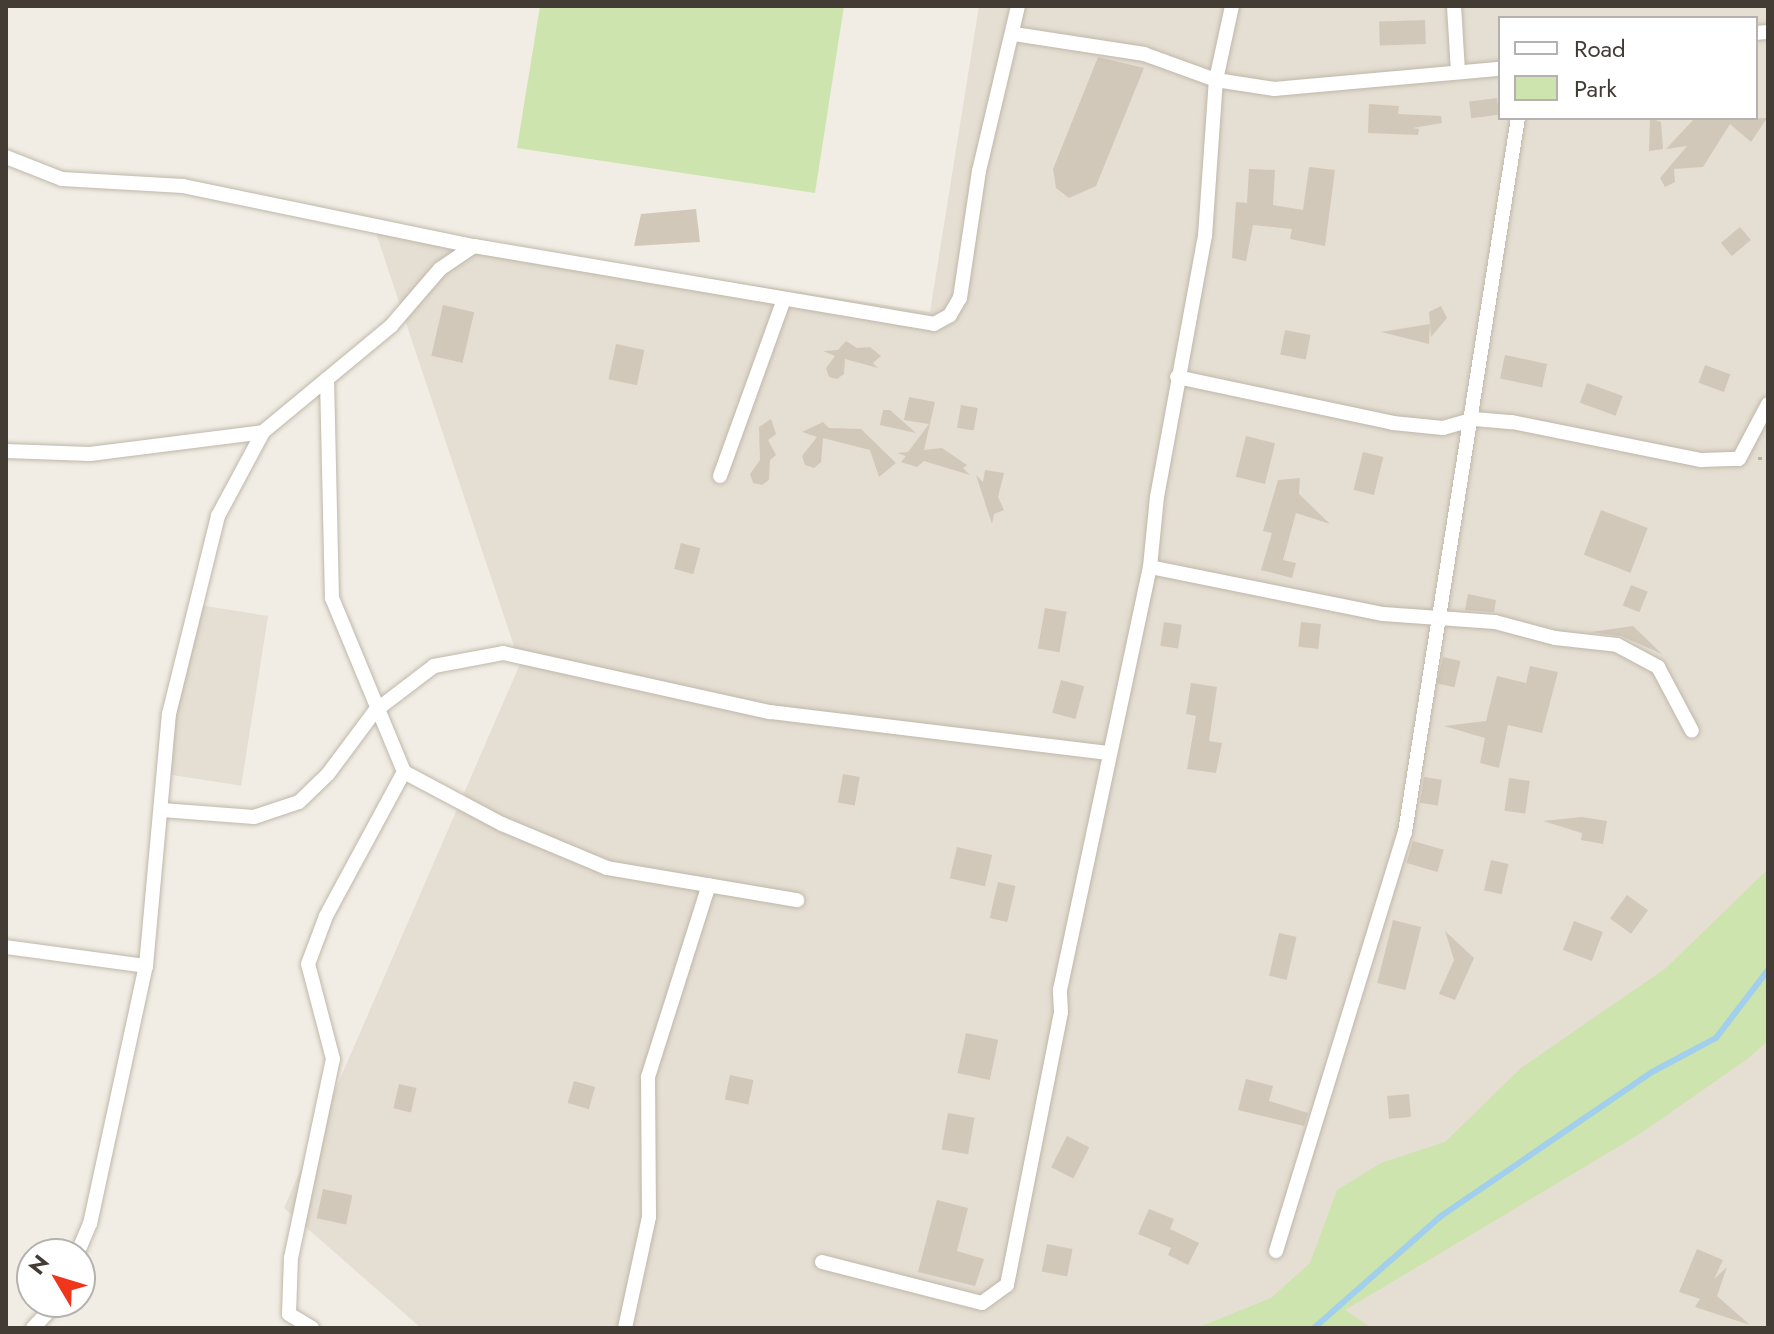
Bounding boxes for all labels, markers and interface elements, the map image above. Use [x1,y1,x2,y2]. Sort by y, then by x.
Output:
legend [1498,16,1758,120]
text: Road [1574,31,1626,66]
text: Park [1574,71,1617,106]
north arrow [16,1238,96,1318]
text: N [21,1248,57,1281]

